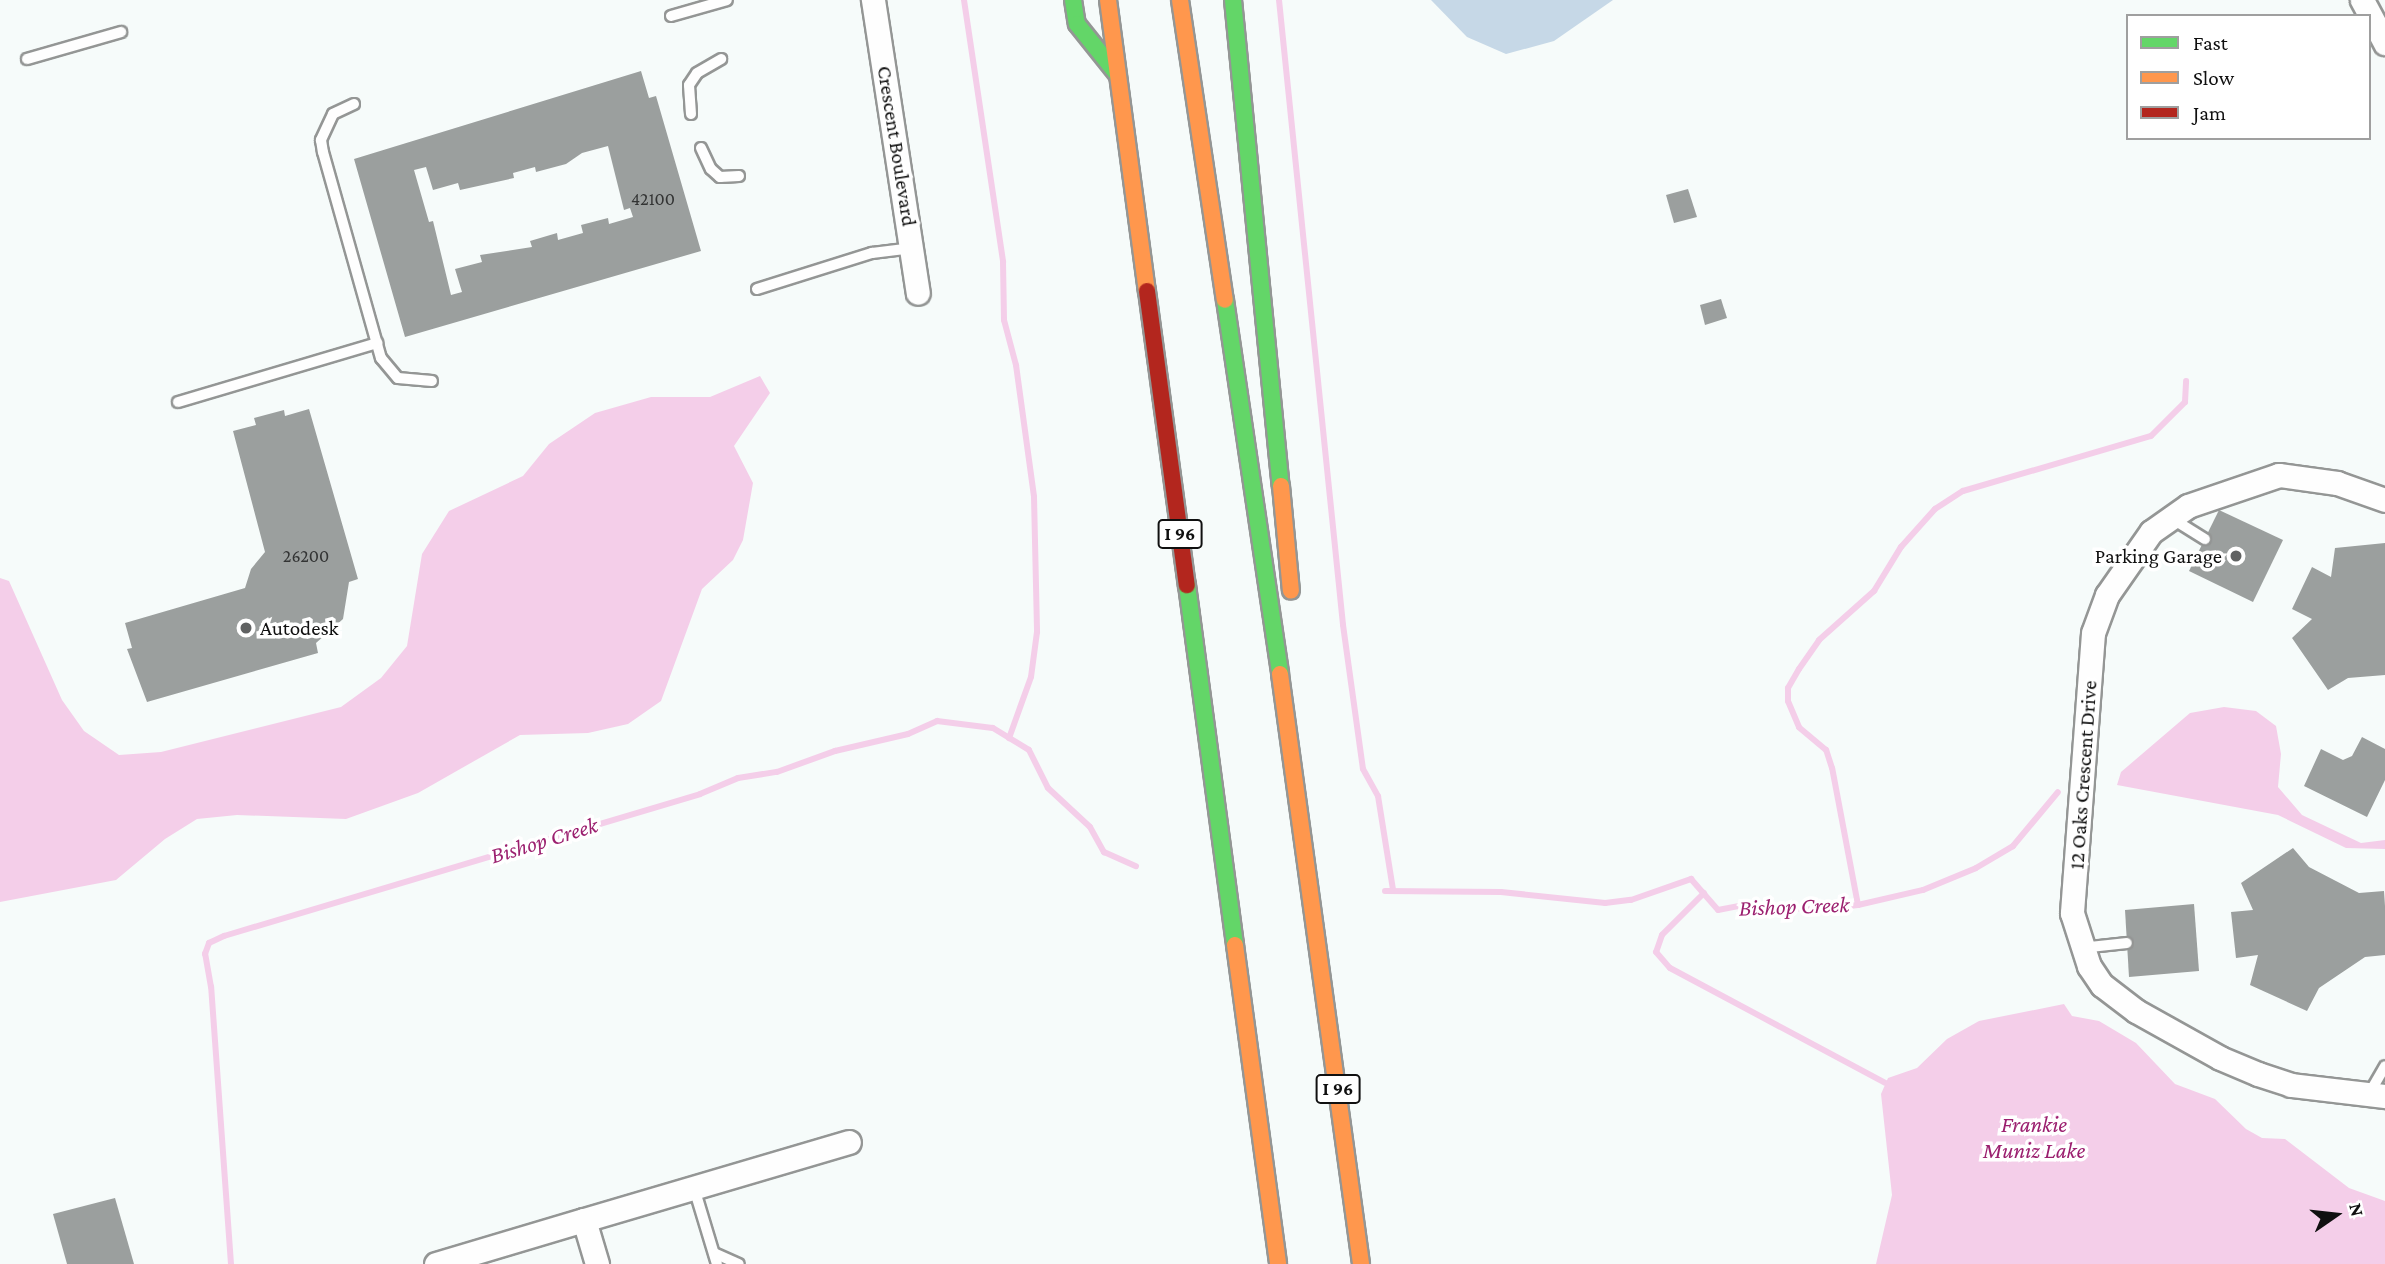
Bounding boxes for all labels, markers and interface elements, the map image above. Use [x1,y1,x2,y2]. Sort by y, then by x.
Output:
legend [2126,14,2371,140]
text: Fast [2193,31,2228,55]
street label: Crescent Boulevard [872,64,922,228]
text: Slow [2193,66,2234,90]
text: Jam [2193,101,2226,125]
house number: 42100 [631,188,675,210]
road number: I 96 [1157,519,1203,550]
place label: Parking Garage [2095,543,2222,569]
house number: 26200 [283,545,329,567]
marker: Parking Garage [2228,548,2244,564]
place label: Autodesk [260,615,339,641]
marker: Autodesk [238,620,254,636]
street label: 12 Oaks Crescent Drive [2064,680,2102,870]
water label: Bishop Creek [487,811,601,869]
water label: Bishop Creek [1738,890,1850,922]
road number: I 96 [1315,1074,1361,1105]
water label: Frankie Muniz Lake [1983,1110,2085,1164]
north arrow [2301,1180,2371,1250]
text: N [2345,1201,2369,1219]

